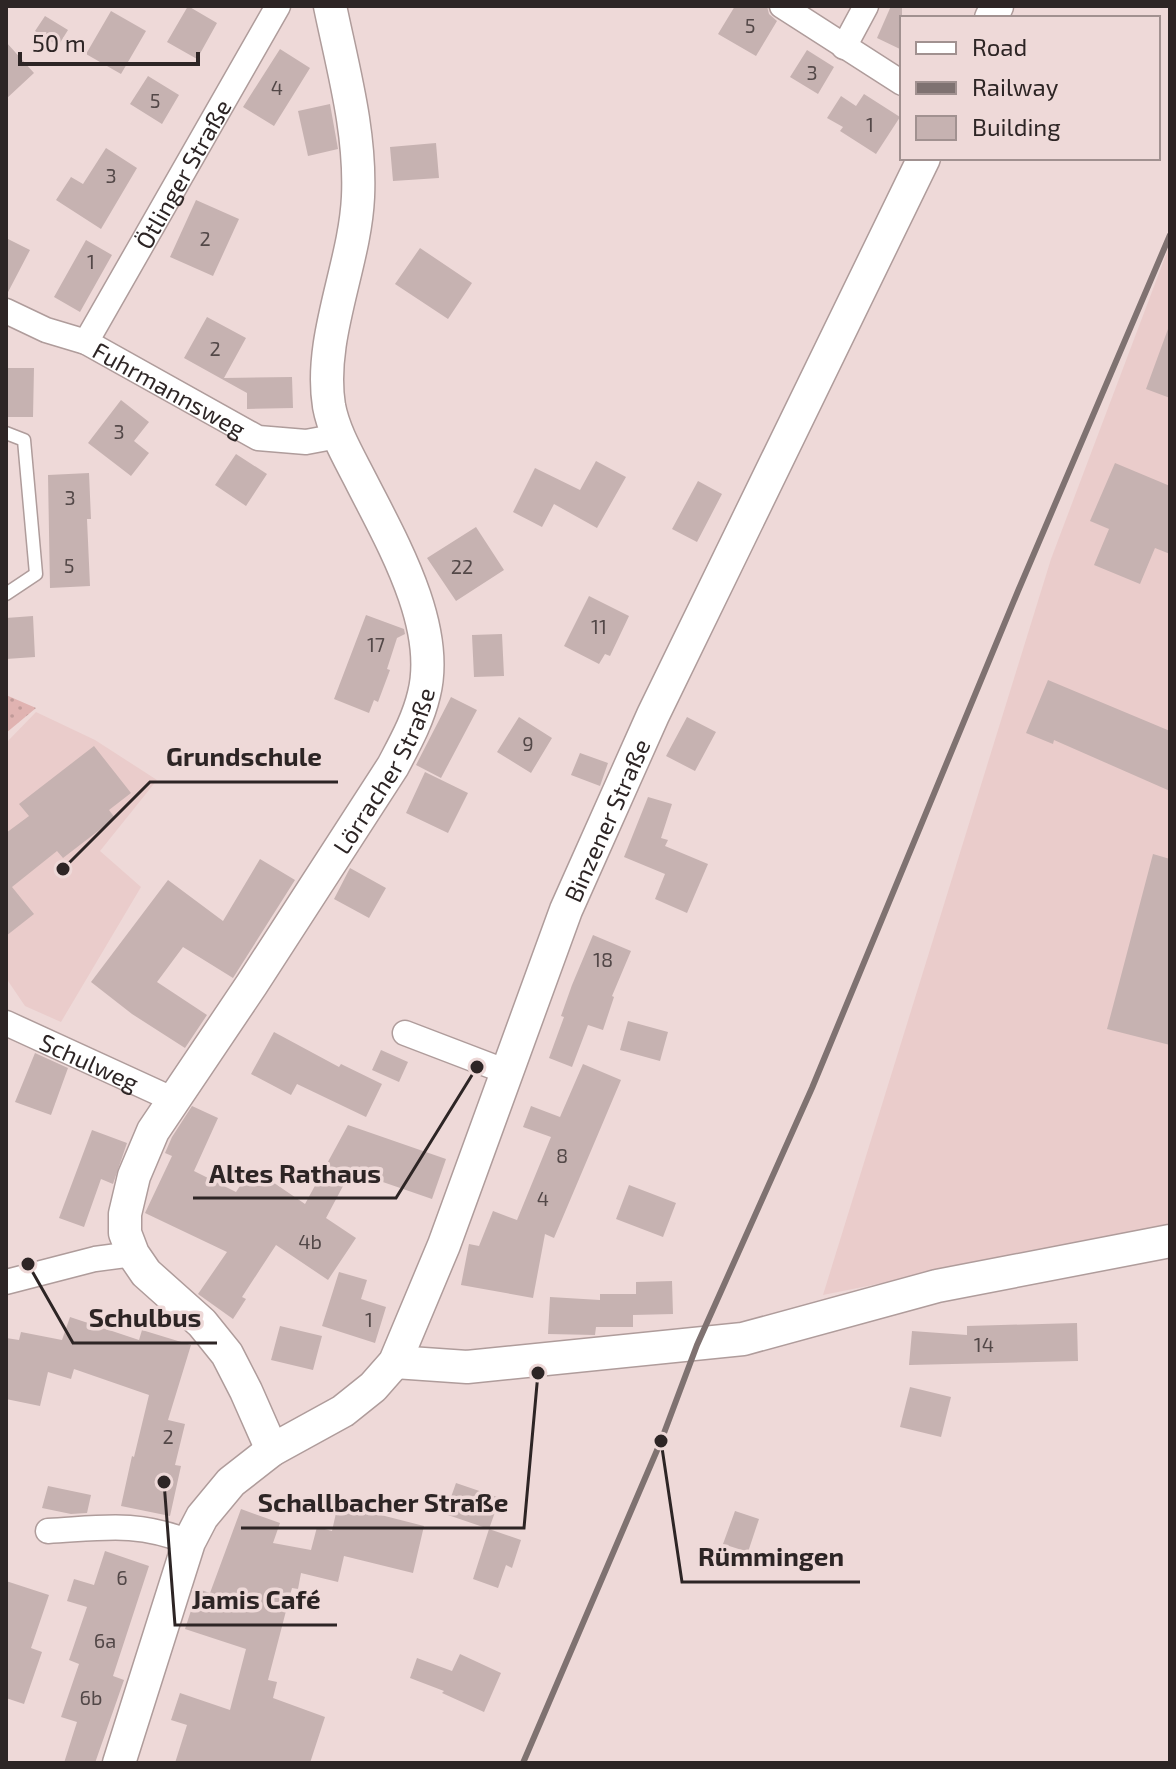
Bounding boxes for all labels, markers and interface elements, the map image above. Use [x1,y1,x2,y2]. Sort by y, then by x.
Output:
house number: 5 [745,13,755,37]
scale bar [20,16,198,66]
legend [900,16,1160,160]
text: 50 m [32,28,86,57]
text: Road [972,32,1027,61]
house number: 3 [806,60,818,84]
text: Railway [972,72,1059,101]
house number: 4 [271,75,283,99]
house number: 5 [150,88,160,112]
street label: Ötlinger Straße [128,94,236,253]
house number: 1 [866,112,874,136]
text: Building [972,112,1061,141]
house number: 3 [105,163,117,187]
house number: 2 [199,226,211,250]
house number: 1 [87,249,95,273]
street label: Fuhrmannsweg [88,335,251,443]
house number: 2 [209,336,221,360]
house number: 3 [113,419,125,443]
house number: 3 [64,485,76,509]
house number: 5 [64,553,74,577]
house number: 22 [451,554,473,578]
house number: 11 [591,614,607,638]
house number: 17 [367,632,385,656]
street label: Lörracher Straße [326,685,440,859]
house number: 9 [522,731,534,755]
callout: Grundschule [150,732,338,782]
street label: Binzener Straße [557,734,655,906]
text: Grundschule [166,740,322,771]
house number: 18 [593,947,613,971]
street label: Schulweg [36,1026,144,1097]
house number: 8 [556,1143,568,1167]
callout: Altes Rathaus [193,1148,396,1198]
text: Altes Rathaus [209,1157,381,1188]
house number: 4 [537,1186,549,1210]
house number: 4b [298,1229,322,1253]
callout: Schulbus [73,1293,217,1343]
text: Schulbus [89,1301,201,1332]
house number: 1 [365,1307,373,1331]
house number: 14 [974,1332,994,1356]
house number: 2 [162,1424,174,1448]
callout: Schallbacher Straße [241,1478,524,1528]
text: Schallbacher Straße [258,1486,508,1517]
callout: Rümmingen [682,1532,860,1582]
text: Rümmingen [698,1540,844,1571]
house number: 6 [116,1565,128,1589]
callout: Jamis Café [175,1575,337,1625]
text: Jamis Café [191,1583,321,1614]
house number: 6a [94,1628,116,1652]
house number: 6b [80,1685,102,1709]

